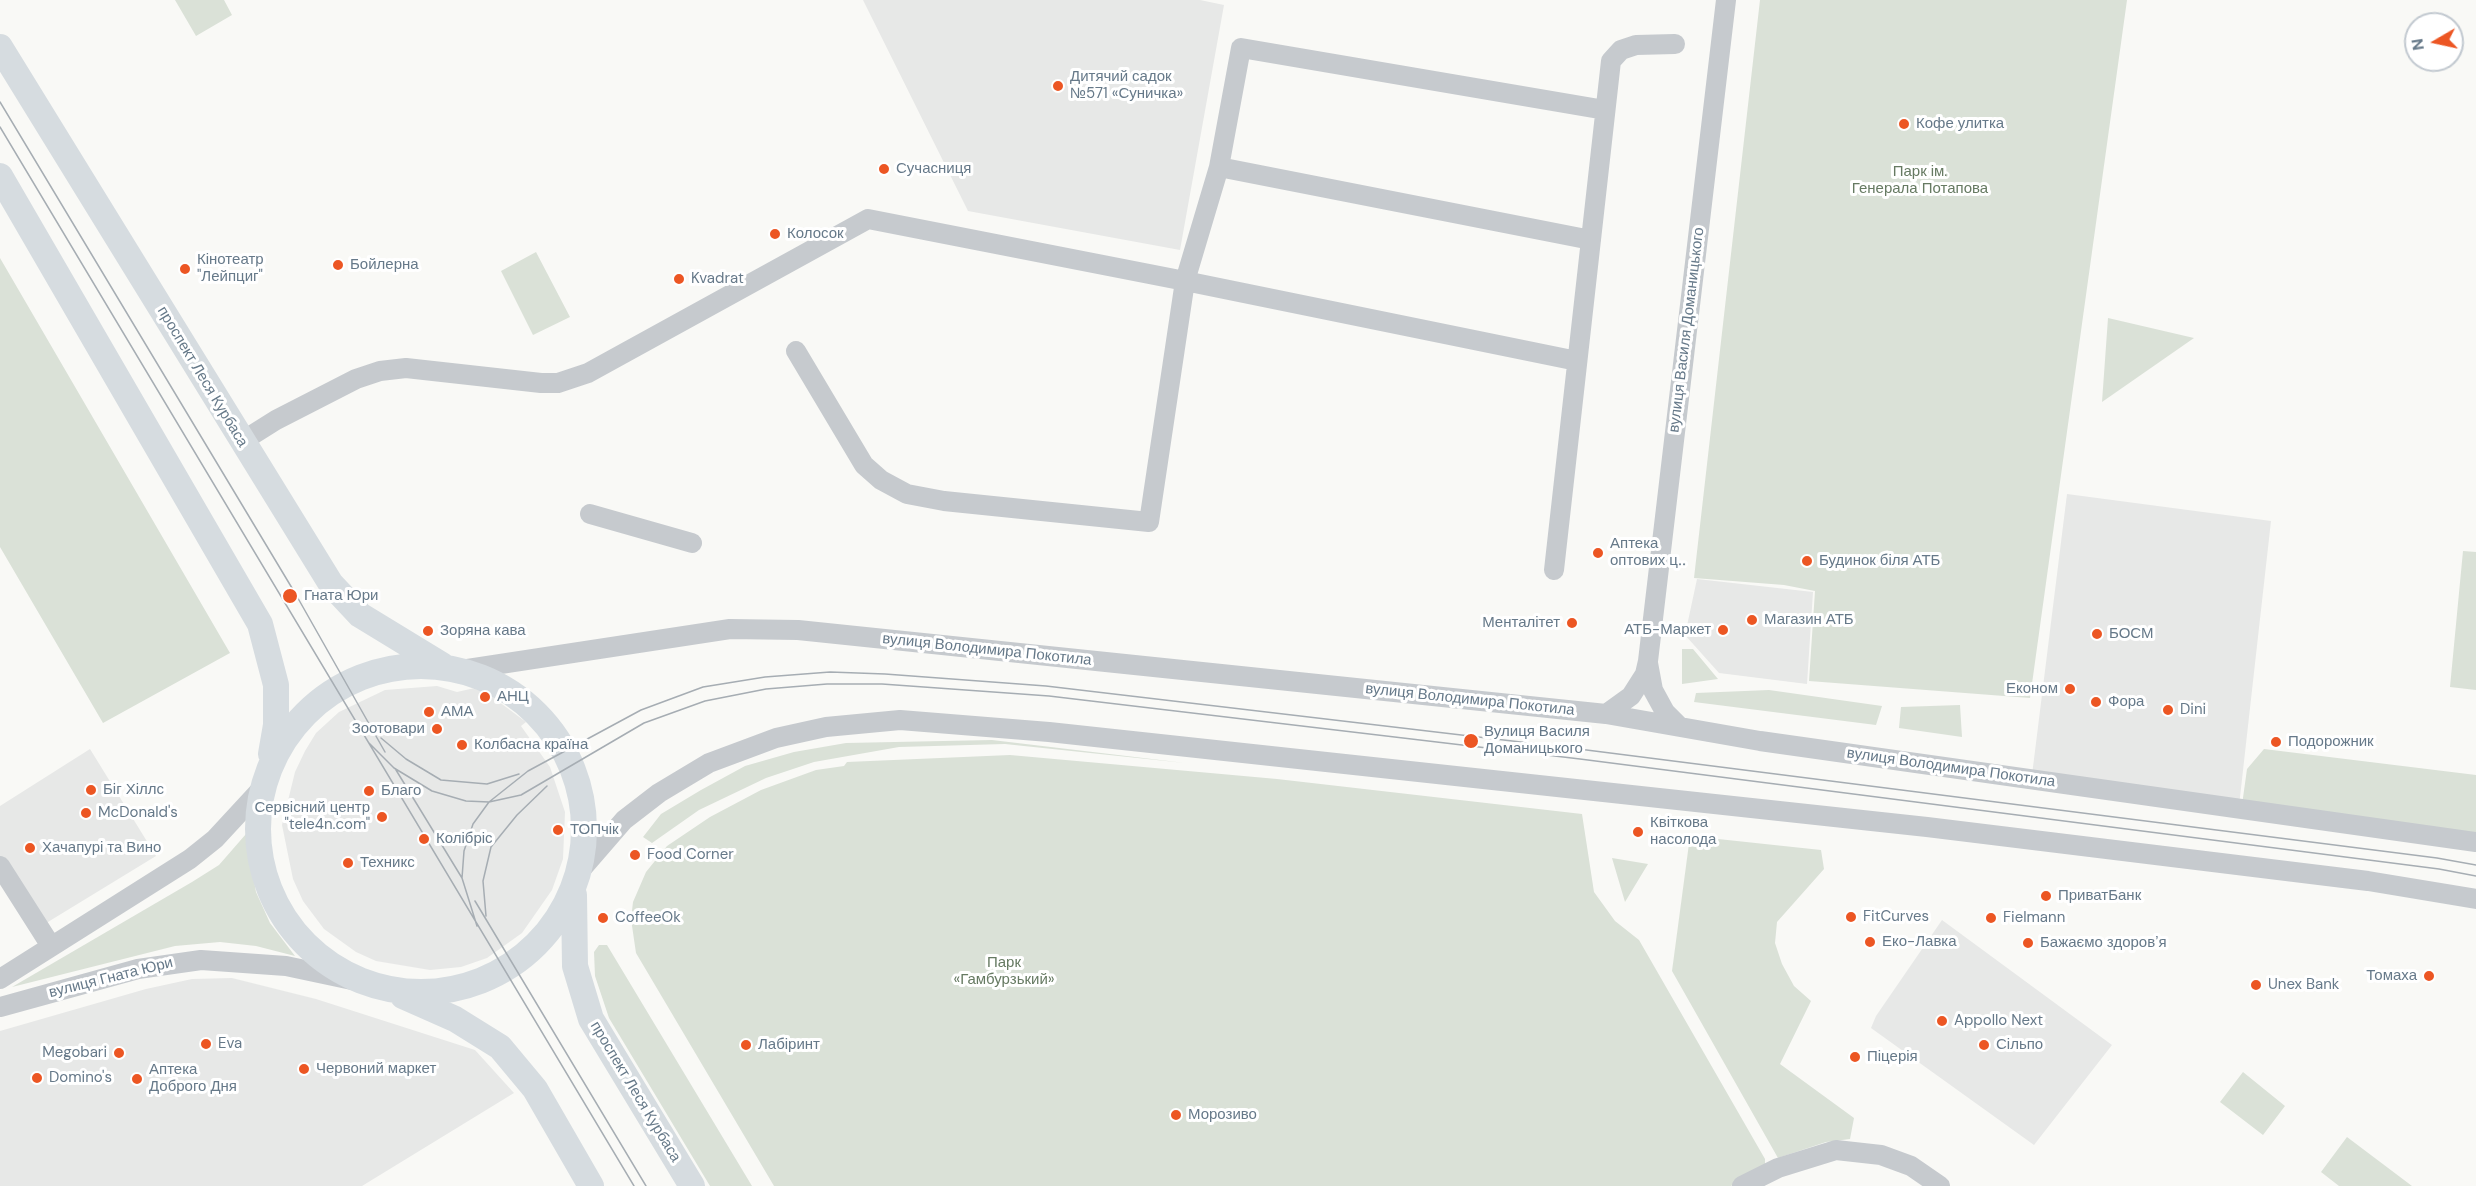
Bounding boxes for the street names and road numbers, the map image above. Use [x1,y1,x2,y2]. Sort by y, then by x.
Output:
street label: вулиця Василя Доманицького [1665,226,1709,434]
street label: проспект Леся Курбаса [153,303,251,451]
street label: вулиця Володимира Покотила [881,630,1093,670]
street label: вулиця Володимира Покотила [1364,680,1576,720]
street label: вулиця Володимира Покотила [1846,744,2056,792]
street label: вулиця Гната Юри [47,954,175,1002]
street label: проспект Леся Курбаса [586,1018,684,1166]

